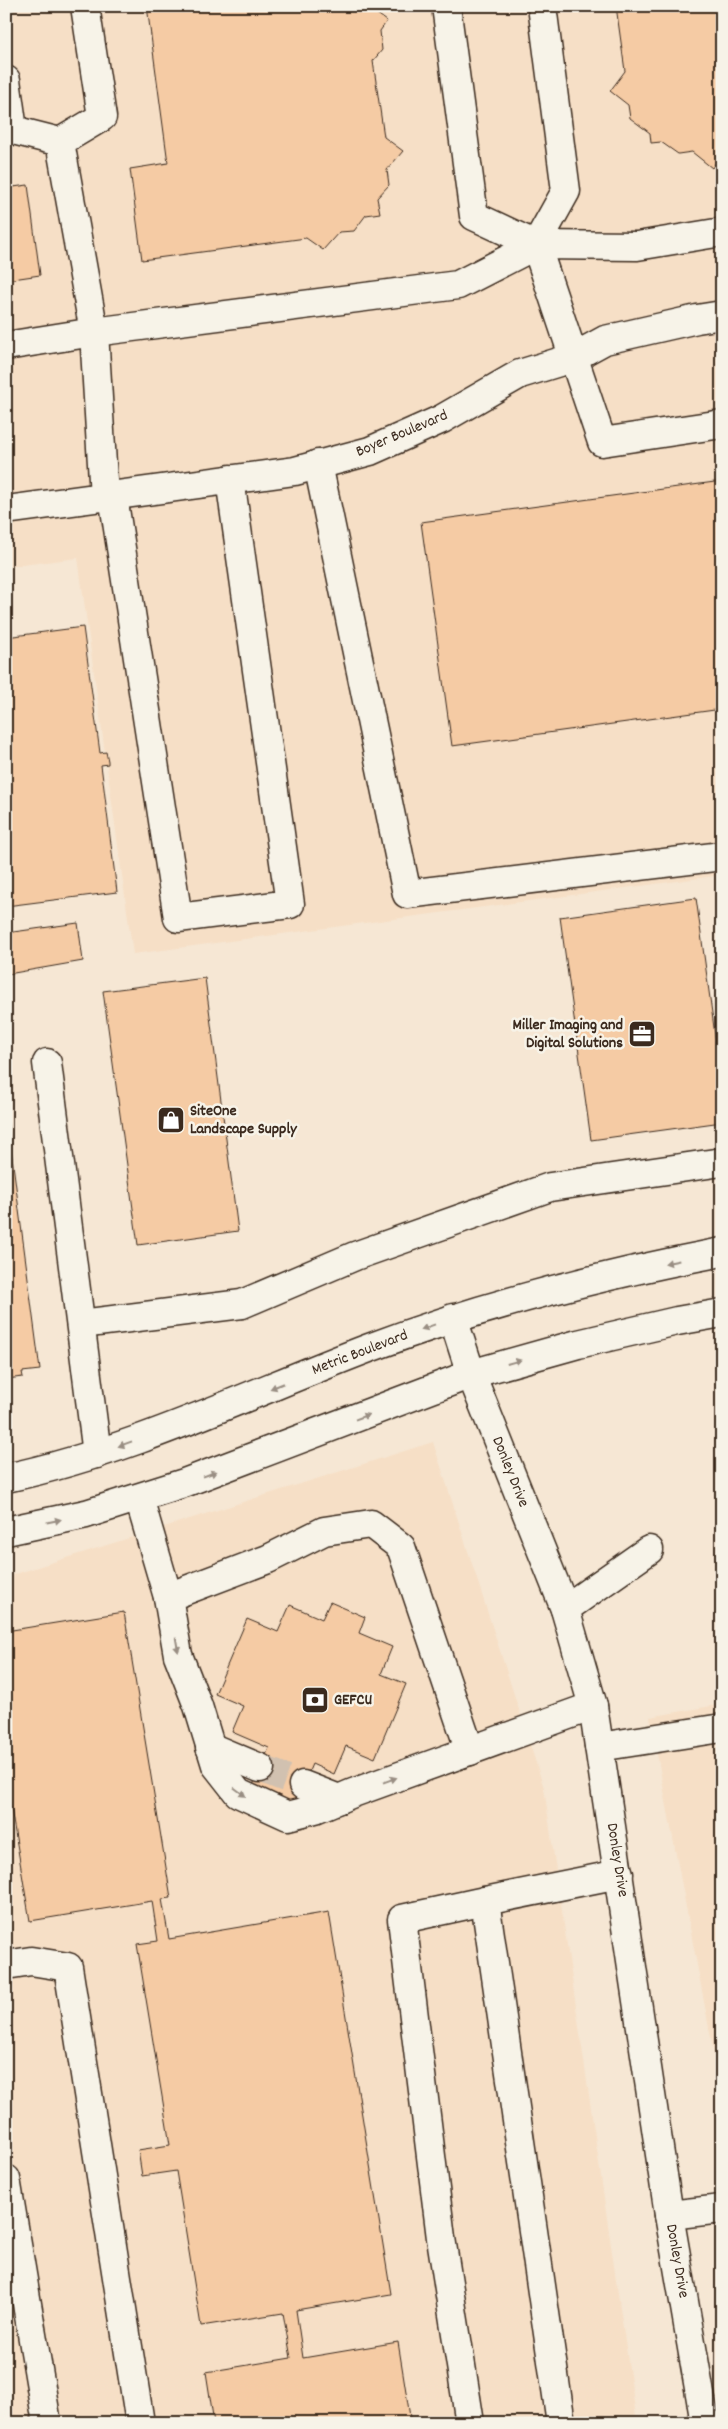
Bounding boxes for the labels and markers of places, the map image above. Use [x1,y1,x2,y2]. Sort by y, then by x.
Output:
place label: Miller Imaging and Digital Solutions [513,1014,623,1055]
office icon: Miller Imaging and Digital Solutions [627,1019,657,1049]
place label: SiteOne Landscape Supply [190,1100,298,1141]
shop icon: SiteOne Landscape Supply [156,1105,186,1135]
bank icon: GEFCU [300,1685,330,1715]
place label: GEFCU [334,1689,372,1712]

